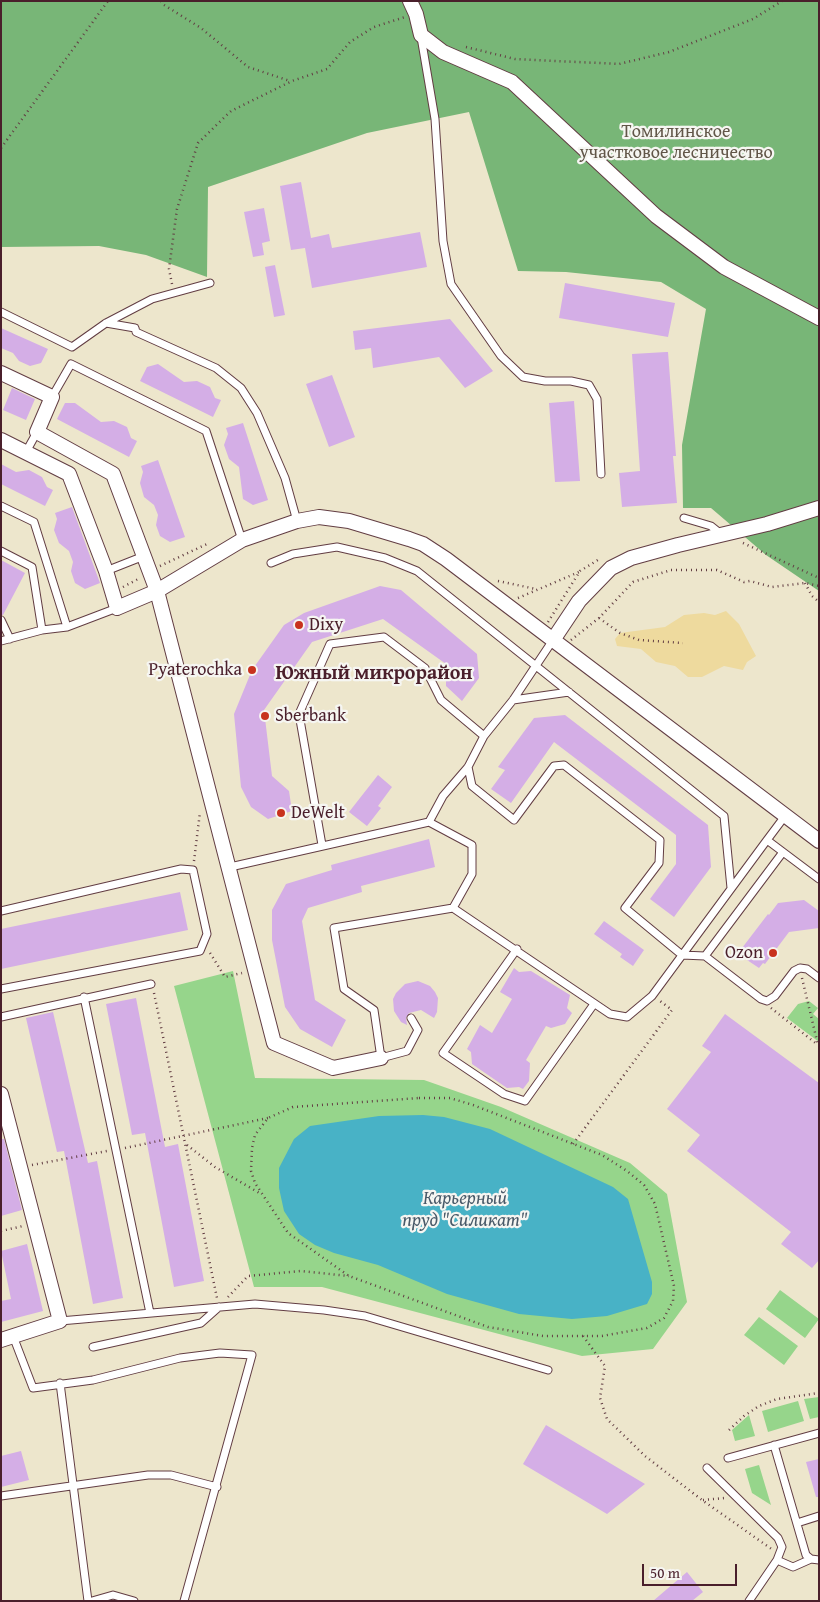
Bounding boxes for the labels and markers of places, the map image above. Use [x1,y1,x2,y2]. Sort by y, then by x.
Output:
place label: Dixy [309,614,343,636]
marker: Dixy [293,619,305,631]
place label: Pyaterochka [149,659,242,681]
marker: Pyaterochka [246,664,258,676]
place label: Sberbank [275,705,346,727]
marker: Sberbank [259,710,271,722]
place label: DeWelt [291,802,345,824]
marker: DeWelt [275,807,287,819]
place label: Ozon [725,942,763,964]
marker: Ozon [767,947,779,959]

